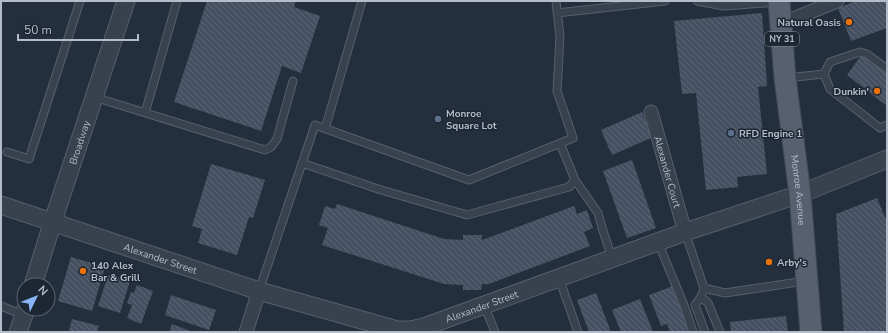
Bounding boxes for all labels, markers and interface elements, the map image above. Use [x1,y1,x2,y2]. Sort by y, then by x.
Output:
scale bar [18,16,138,42]
place label: Natural Oasis [778,16,841,30]
marker: Natural Oasis [844,17,854,27]
text: 50 m [24,22,52,38]
road number: NY 31 [765,32,799,46]
place label: Dunkin' [834,85,869,99]
marker: Dunkin' [872,86,882,96]
place label: Monroe Square Lot [446,107,497,133]
marker: Monroe Square Lot [433,114,443,124]
street label: Broadway [66,118,94,166]
place label: RFD Engine 1 [739,127,802,141]
marker: RFD Engine 1 [726,128,736,138]
street label: Alexander Court [650,134,684,210]
street label: Monroe Avenue [787,154,808,226]
street label: Alexander Street [122,240,199,278]
place label: Arby's [777,256,807,270]
marker: Arby's [764,257,774,267]
place label: 140 Alex Bar & Grill [91,259,141,285]
marker: 140 Alex Bar & Grill [78,266,88,276]
north arrow [16,277,56,317]
text: N [35,282,51,299]
street label: Alexander Street [444,287,521,327]

